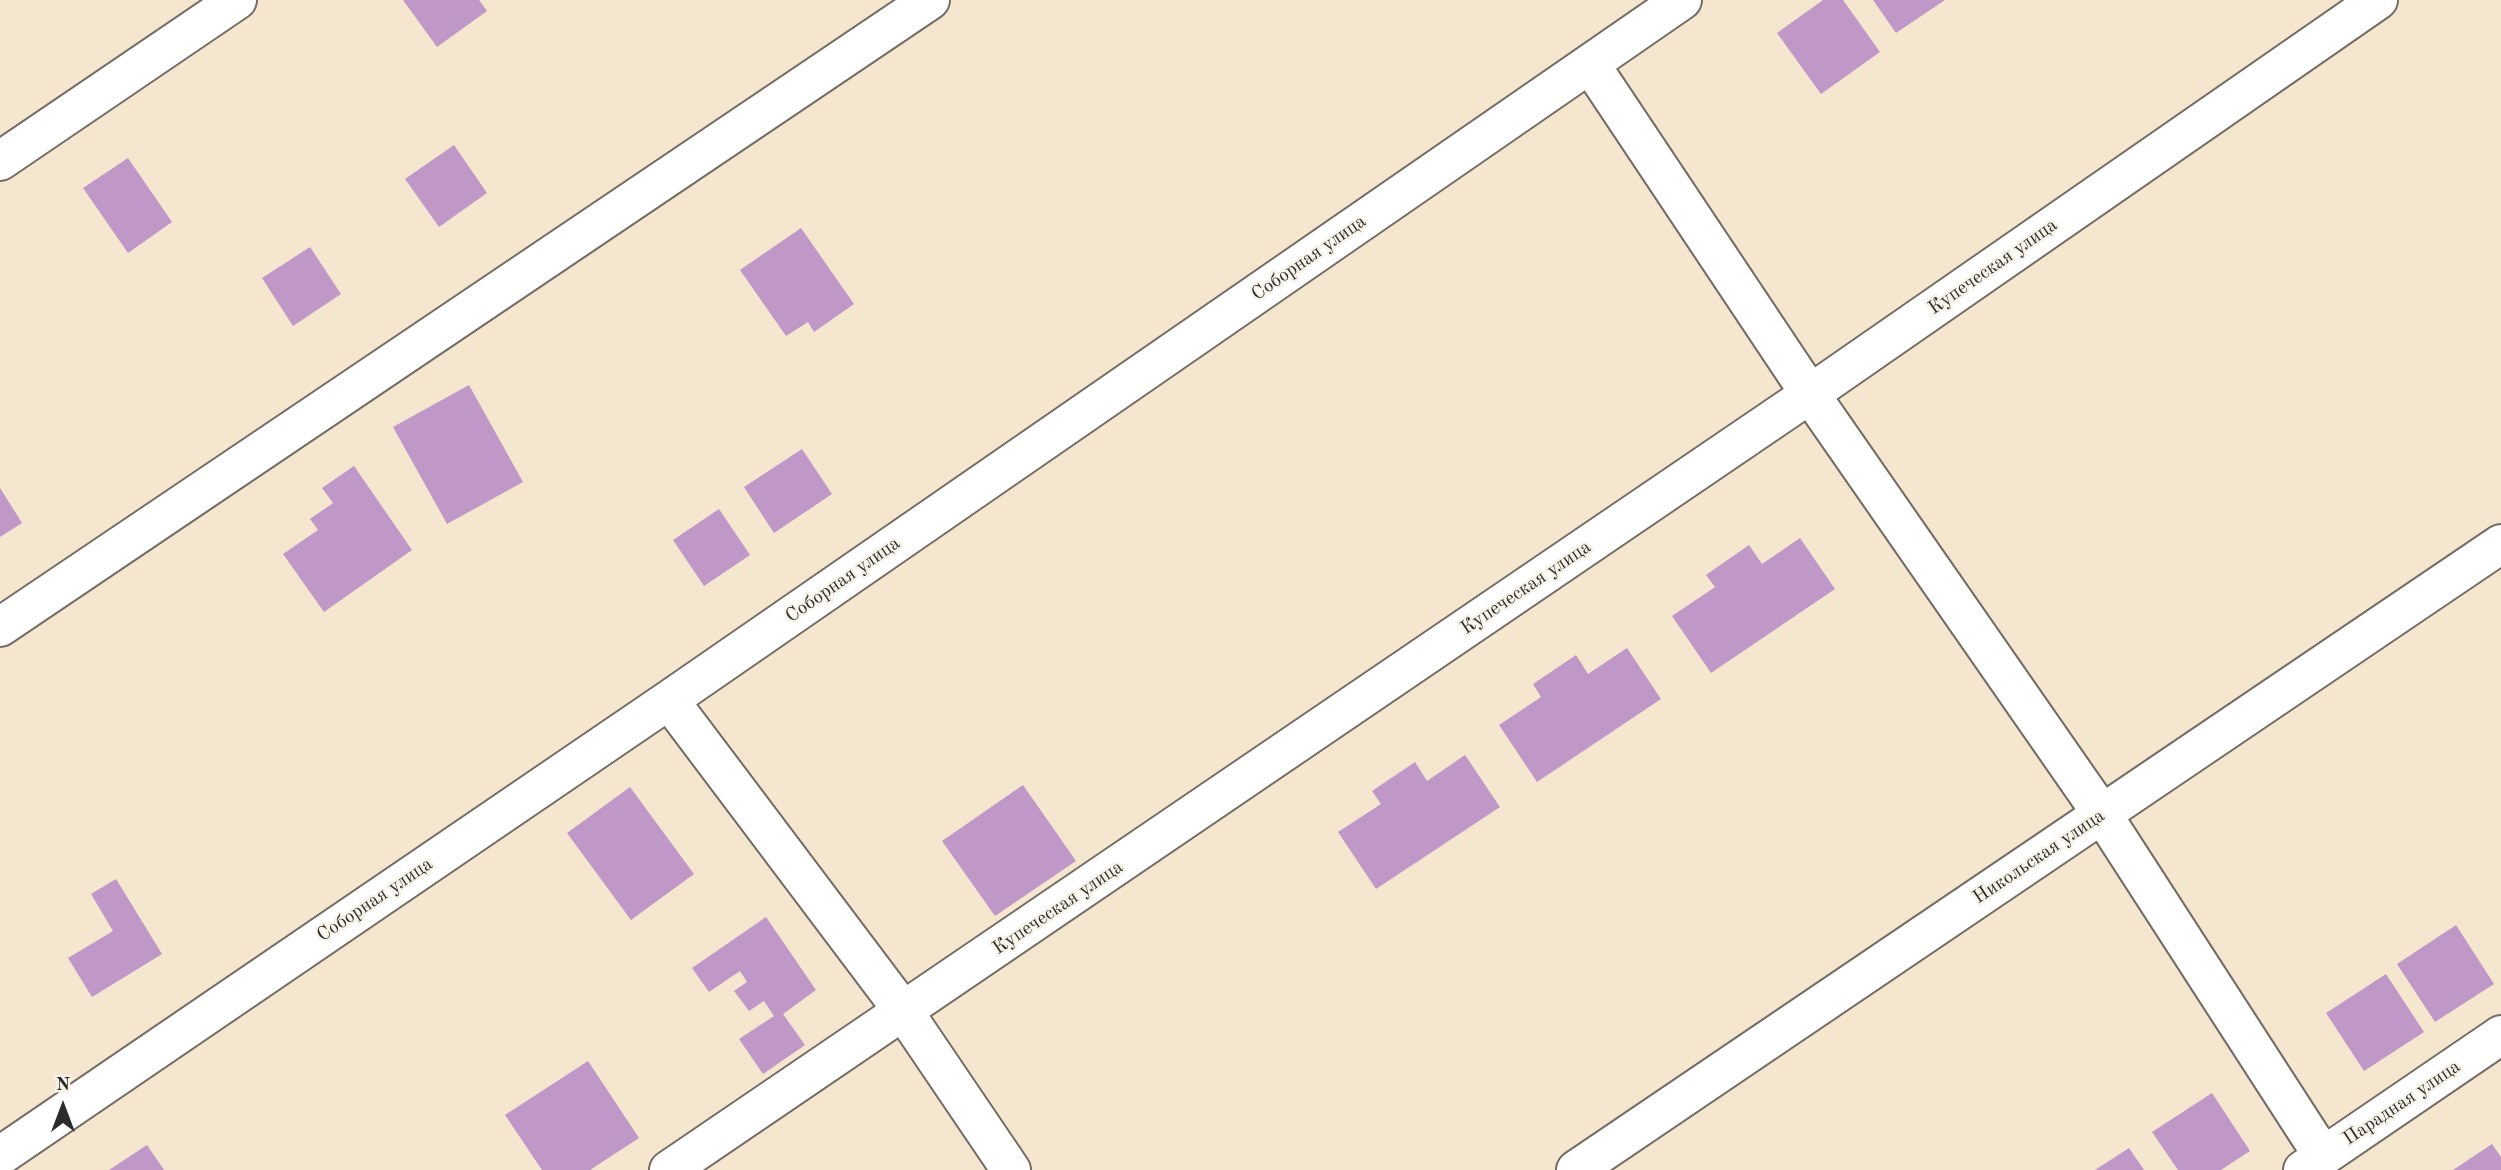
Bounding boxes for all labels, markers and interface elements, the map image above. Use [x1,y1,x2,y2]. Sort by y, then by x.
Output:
street label: Соборная улица [1247,210,1371,306]
street label: Купеческая улица [1924,214,2062,320]
street label: Соборная улица [781,532,905,628]
street label: Купеческая улица [1456,536,1596,640]
street label: Никольская улица [1969,805,2109,909]
street label: Соборная улица [313,853,437,947]
street label: Купеческая улица [988,856,1128,960]
street label: Парадная улица [2339,1055,2465,1151]
north arrow [28,1072,98,1142]
text: N [56,1076,70,1095]

